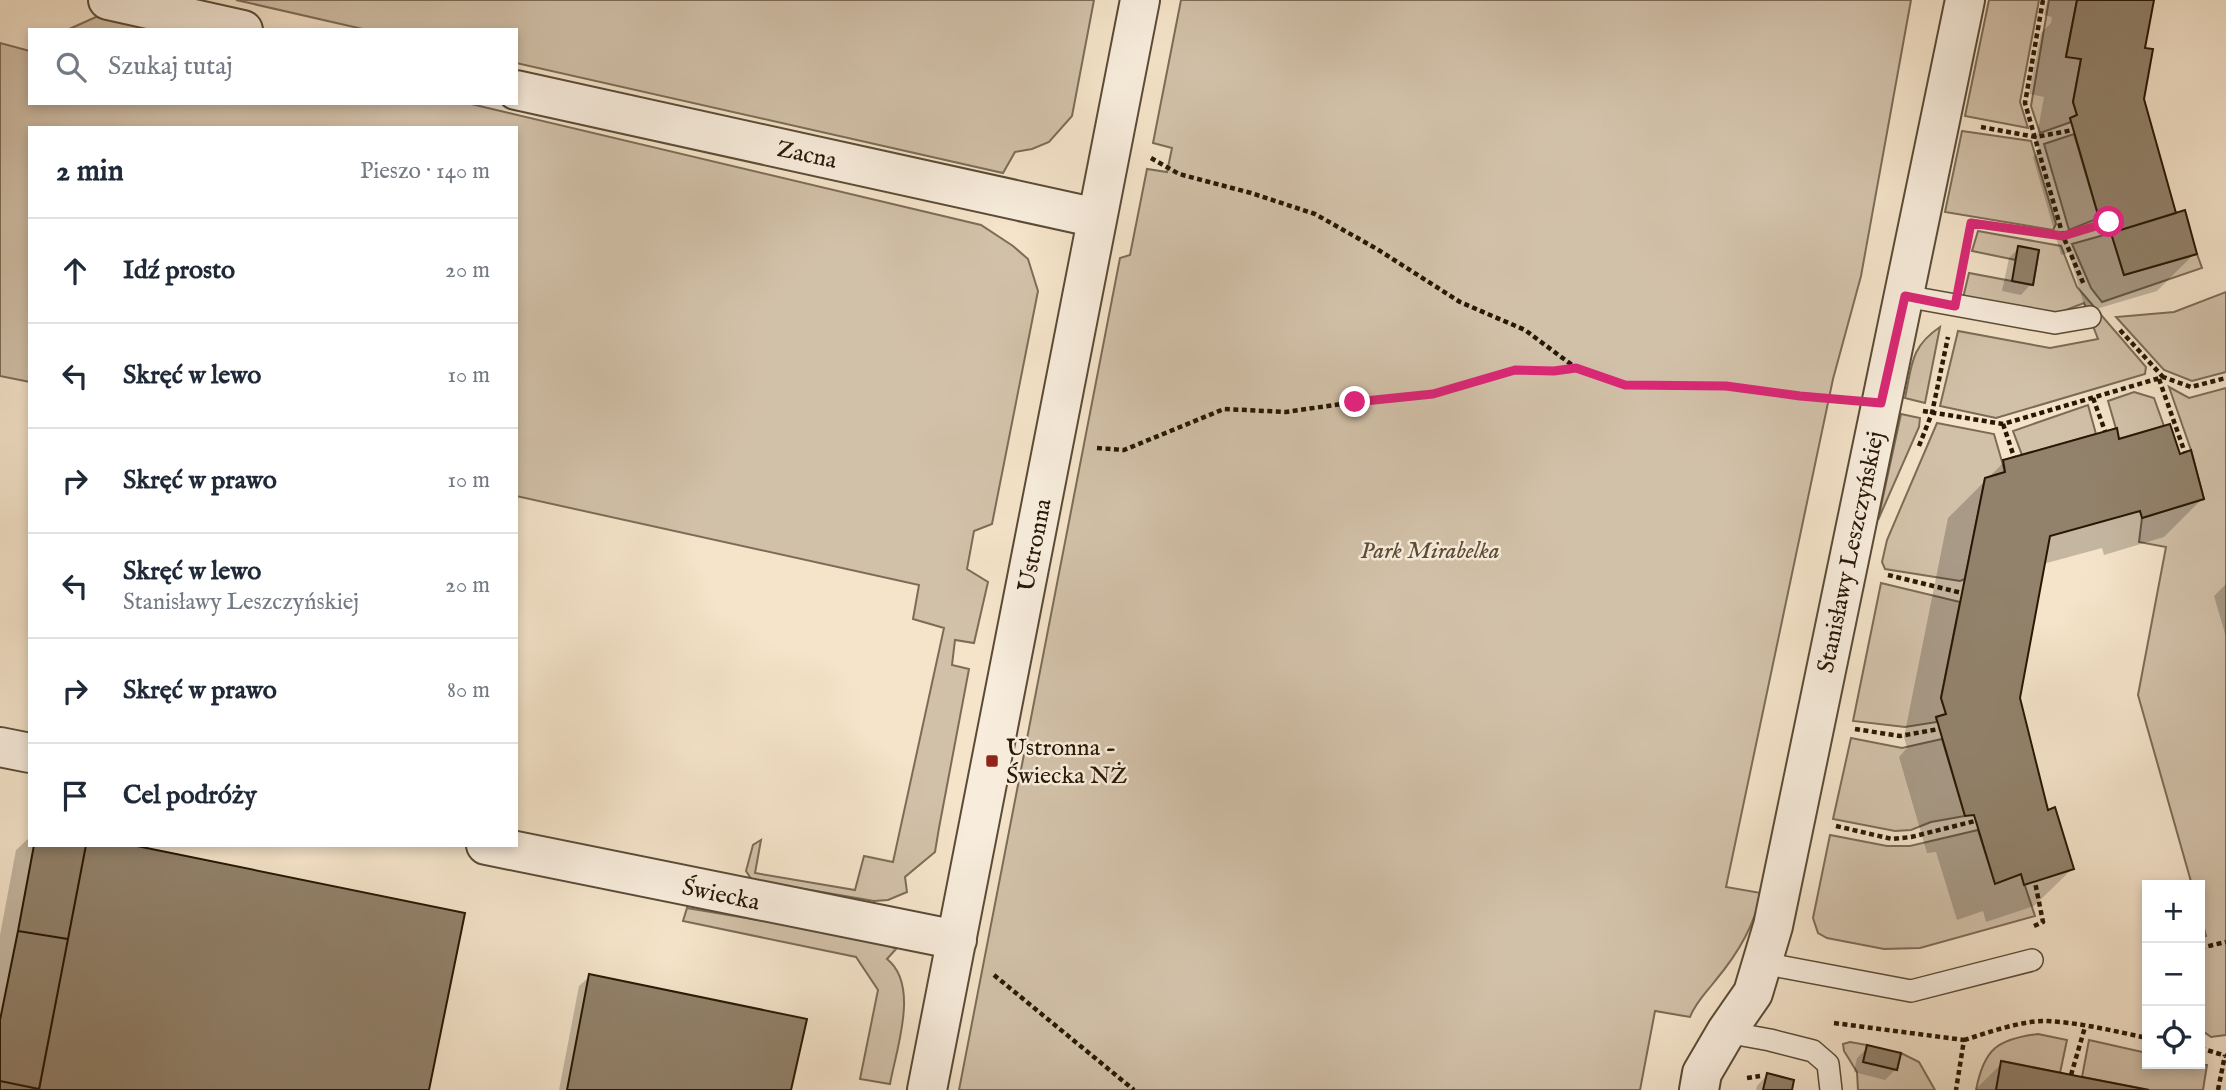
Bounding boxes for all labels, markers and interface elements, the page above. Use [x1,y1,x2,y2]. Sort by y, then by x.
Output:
search box [28,28,518,105]
icon: search [52,48,90,86]
text: Szukaj tutaj [108,50,233,83]
street label: Zacna [774,134,840,177]
text: 2 min [56,153,124,191]
text: Pieszo · 140 m [360,157,490,186]
route start [2093,206,2124,237]
icon: ahead [56,252,94,290]
text: Idź prosto [123,254,235,287]
text: 20 m [445,256,490,285]
icon: left [56,357,94,395]
text: Skręć w lewo [123,359,261,392]
text: 10 m [447,361,490,390]
route end [1339,386,1370,417]
street label: Stanisławy Leszczyńskiej [1811,429,1892,676]
icon: right [56,462,94,500]
text: Skręć w prawo [123,464,277,497]
text: 10 m [447,466,490,495]
street label: Ustronna [1011,496,1060,594]
park label: Park Mirabelka [1360,536,1500,567]
text: Skręć w lewo [123,555,261,588]
icon: left [56,567,94,605]
text: 20 m [445,571,490,600]
text: Stanisławy Leszczyńskiej [123,588,359,617]
icon: right [56,672,94,710]
text: Skręć w prawo [123,674,277,707]
text: 80 m [447,676,490,705]
place label: Ustronna - Świecka NŻ [1006,733,1128,792]
marker: Ustronna - Świecka NŻ [984,753,1000,769]
icon: arrive [56,777,94,815]
text: Cel podróży [123,779,257,812]
street label: Świecka [679,872,763,919]
map controls [2142,880,2205,1069]
button: + [2142,880,2205,943]
button: − [2142,943,2205,1006]
button: locate [2142,1006,2205,1069]

